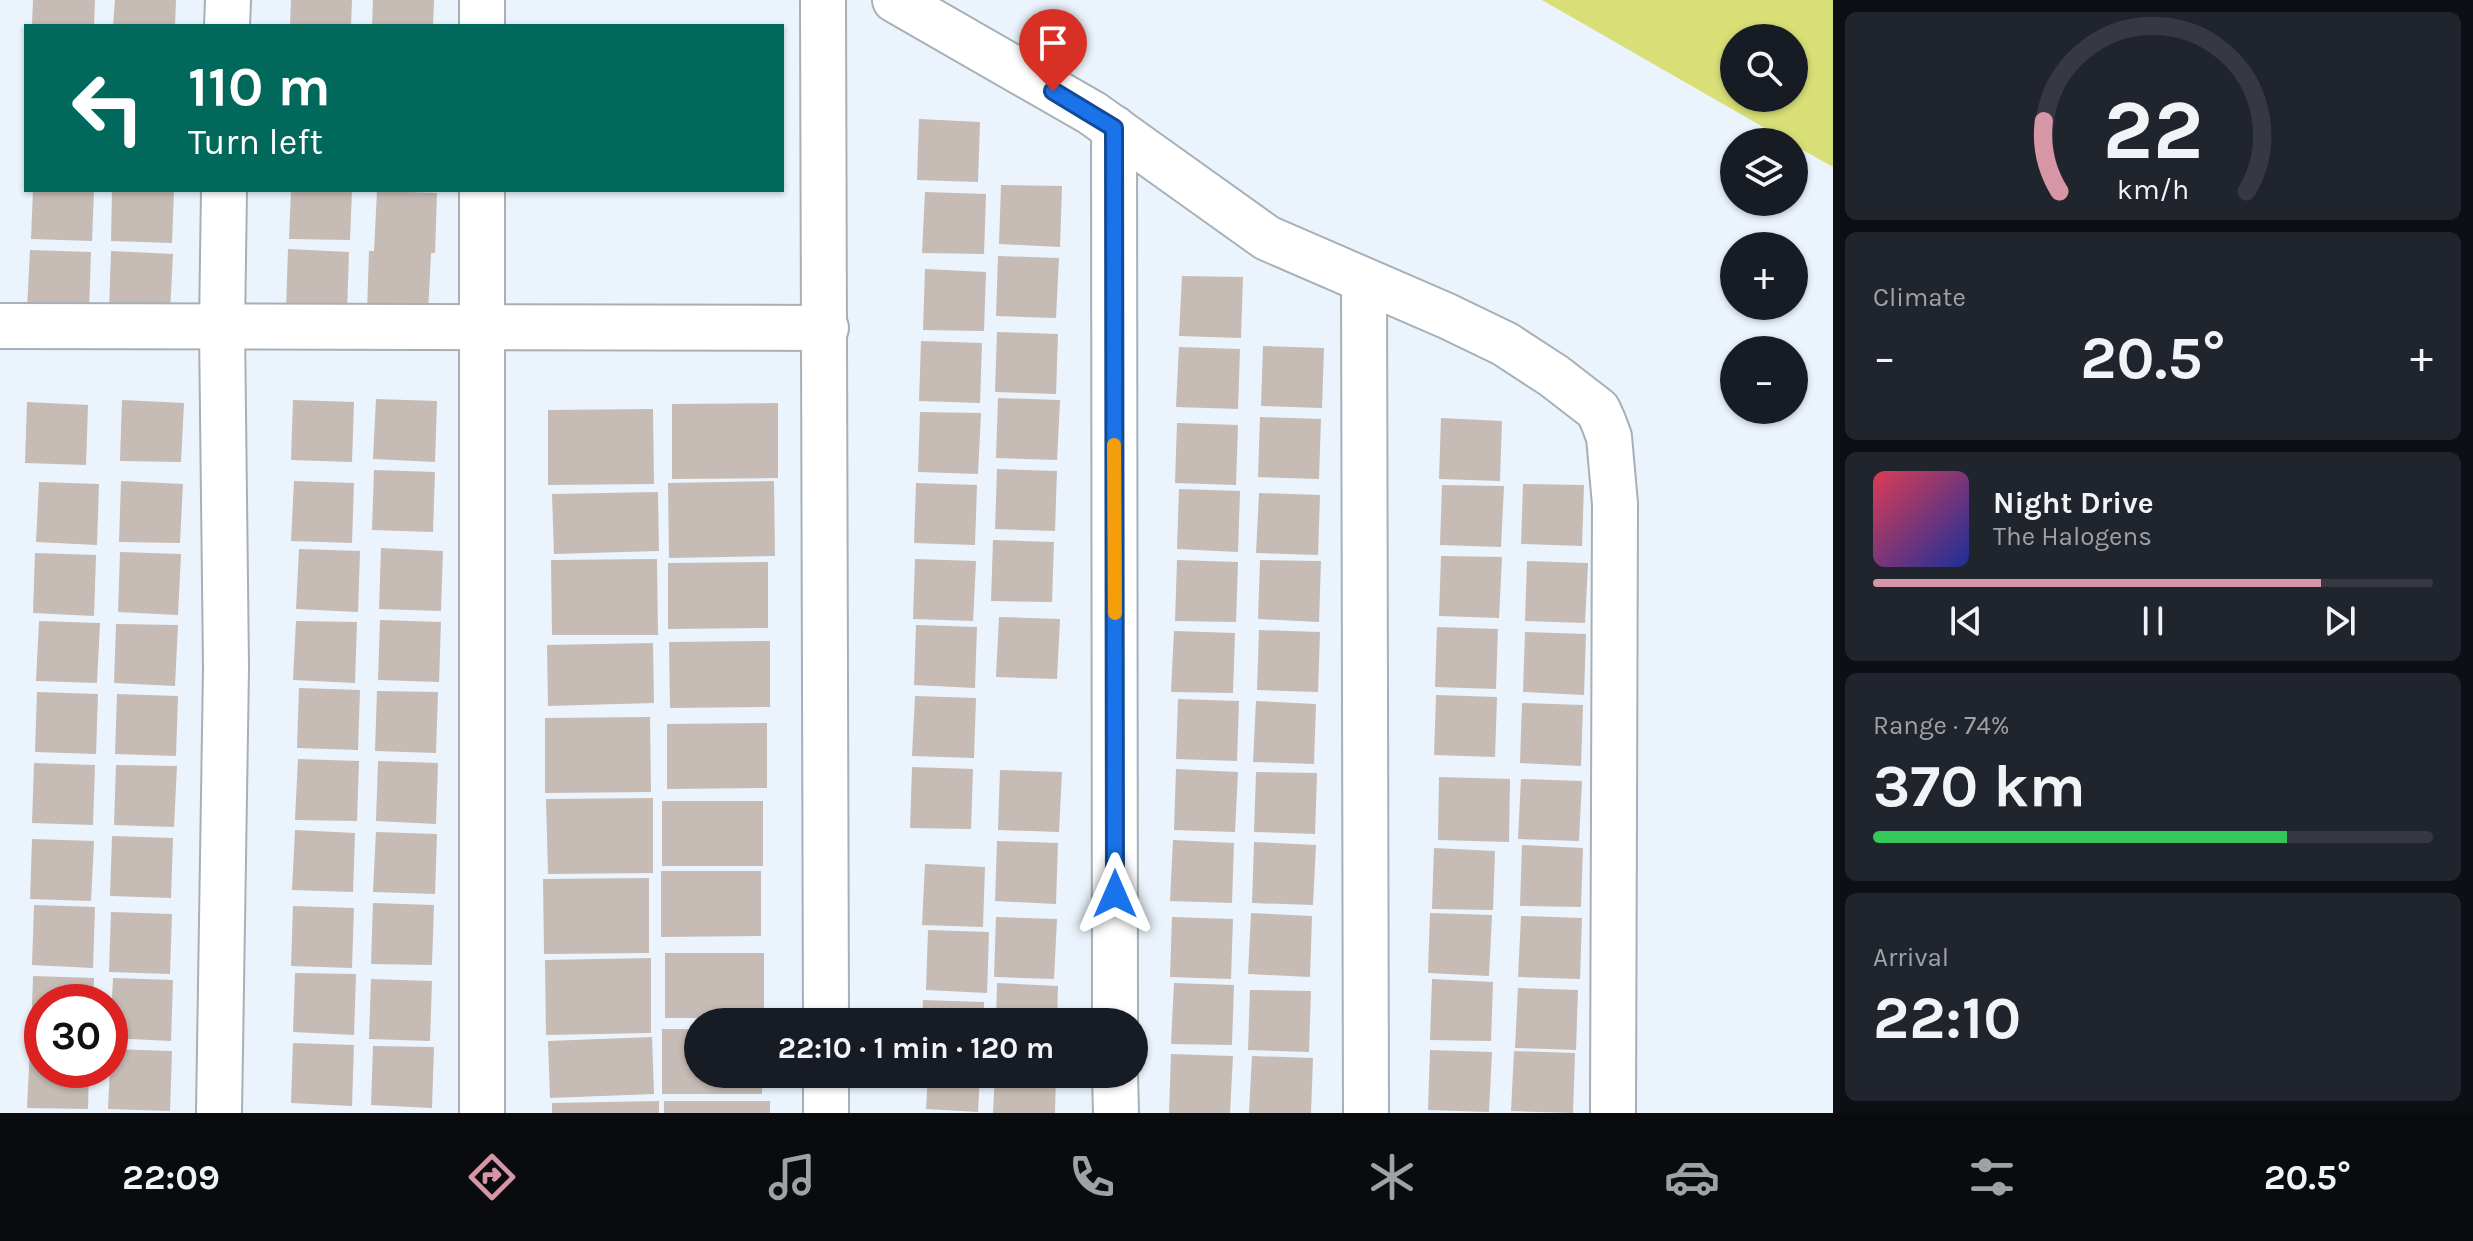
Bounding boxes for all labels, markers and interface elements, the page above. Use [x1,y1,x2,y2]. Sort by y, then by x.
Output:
pin [1019,9,1087,91]
icon: arrive [1031,21,1075,65]
map controls [1720,24,1808,424]
button: search [1720,24,1808,112]
text: 110 m [188,54,331,119]
icon: left [56,56,160,160]
text: 22 [2103,82,2203,179]
text: Turn left [188,121,323,163]
button: layers [1720,128,1808,216]
text: km/h [2117,173,2189,206]
button: + [1720,232,1808,320]
text: Climate [1873,282,1966,313]
text: 20.5° [2080,323,2226,393]
text: − [1873,332,1896,383]
text: + [2410,332,2433,383]
button: − [1720,336,1808,424]
text: Night Drive [1993,485,2154,521]
text: The Halogens [1993,521,2152,552]
icon: previous [1944,599,1988,643]
icon: pause [2131,599,2175,643]
icon: next [2318,599,2362,643]
text: Range · 74% [1873,710,2010,741]
text: 370 km [1873,751,2086,821]
position arrow [1073,852,1157,936]
text: Arrival [1873,942,1949,973]
text: 22:10 [1873,983,2021,1053]
speed limit sign: 30 [24,984,128,1088]
text: 22:10 · 1 min · 120 m [778,1030,1054,1066]
icon: directions [464,1149,520,1205]
icon: music [764,1149,820,1205]
icon: phone [1064,1149,1120,1205]
icon: climate [1364,1149,1420,1205]
icon: car [1664,1149,1720,1205]
icon: filters [1964,1149,2020,1205]
text: 22:09 [122,1156,220,1198]
text: 20.5° [2264,1156,2351,1198]

